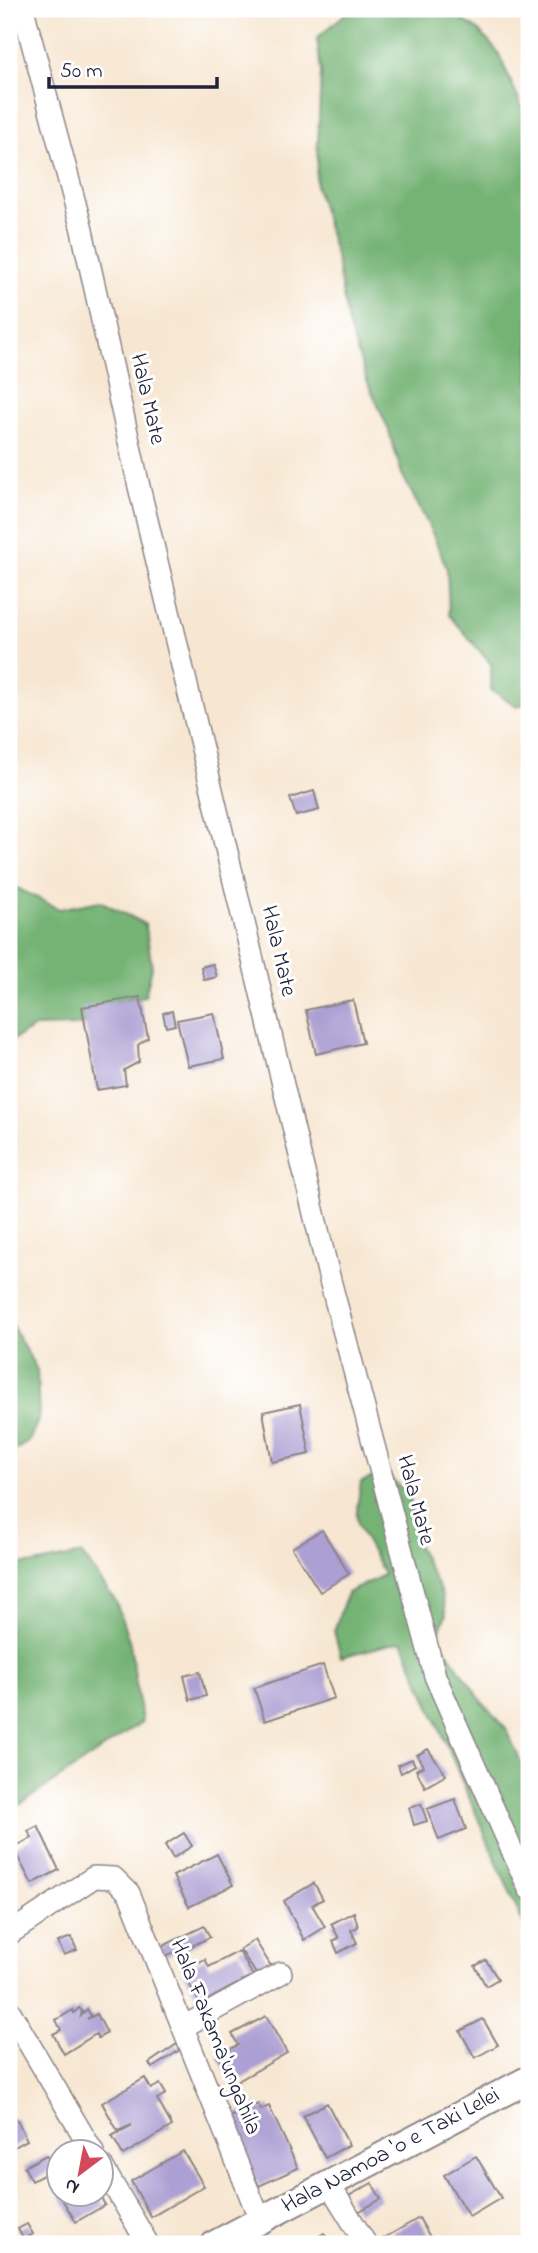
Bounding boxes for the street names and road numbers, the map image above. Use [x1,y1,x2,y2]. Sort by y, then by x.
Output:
street label: Hala Mate [121,350,174,448]
street label: Hala Mate [252,902,305,1000]
street label: Hala Mate [387,1451,443,1549]
street label: Hala Fakama'ungahila [160,1934,269,2140]
street label: Hala Namoa 'o e Taki Lelei [276,2079,506,2223]

